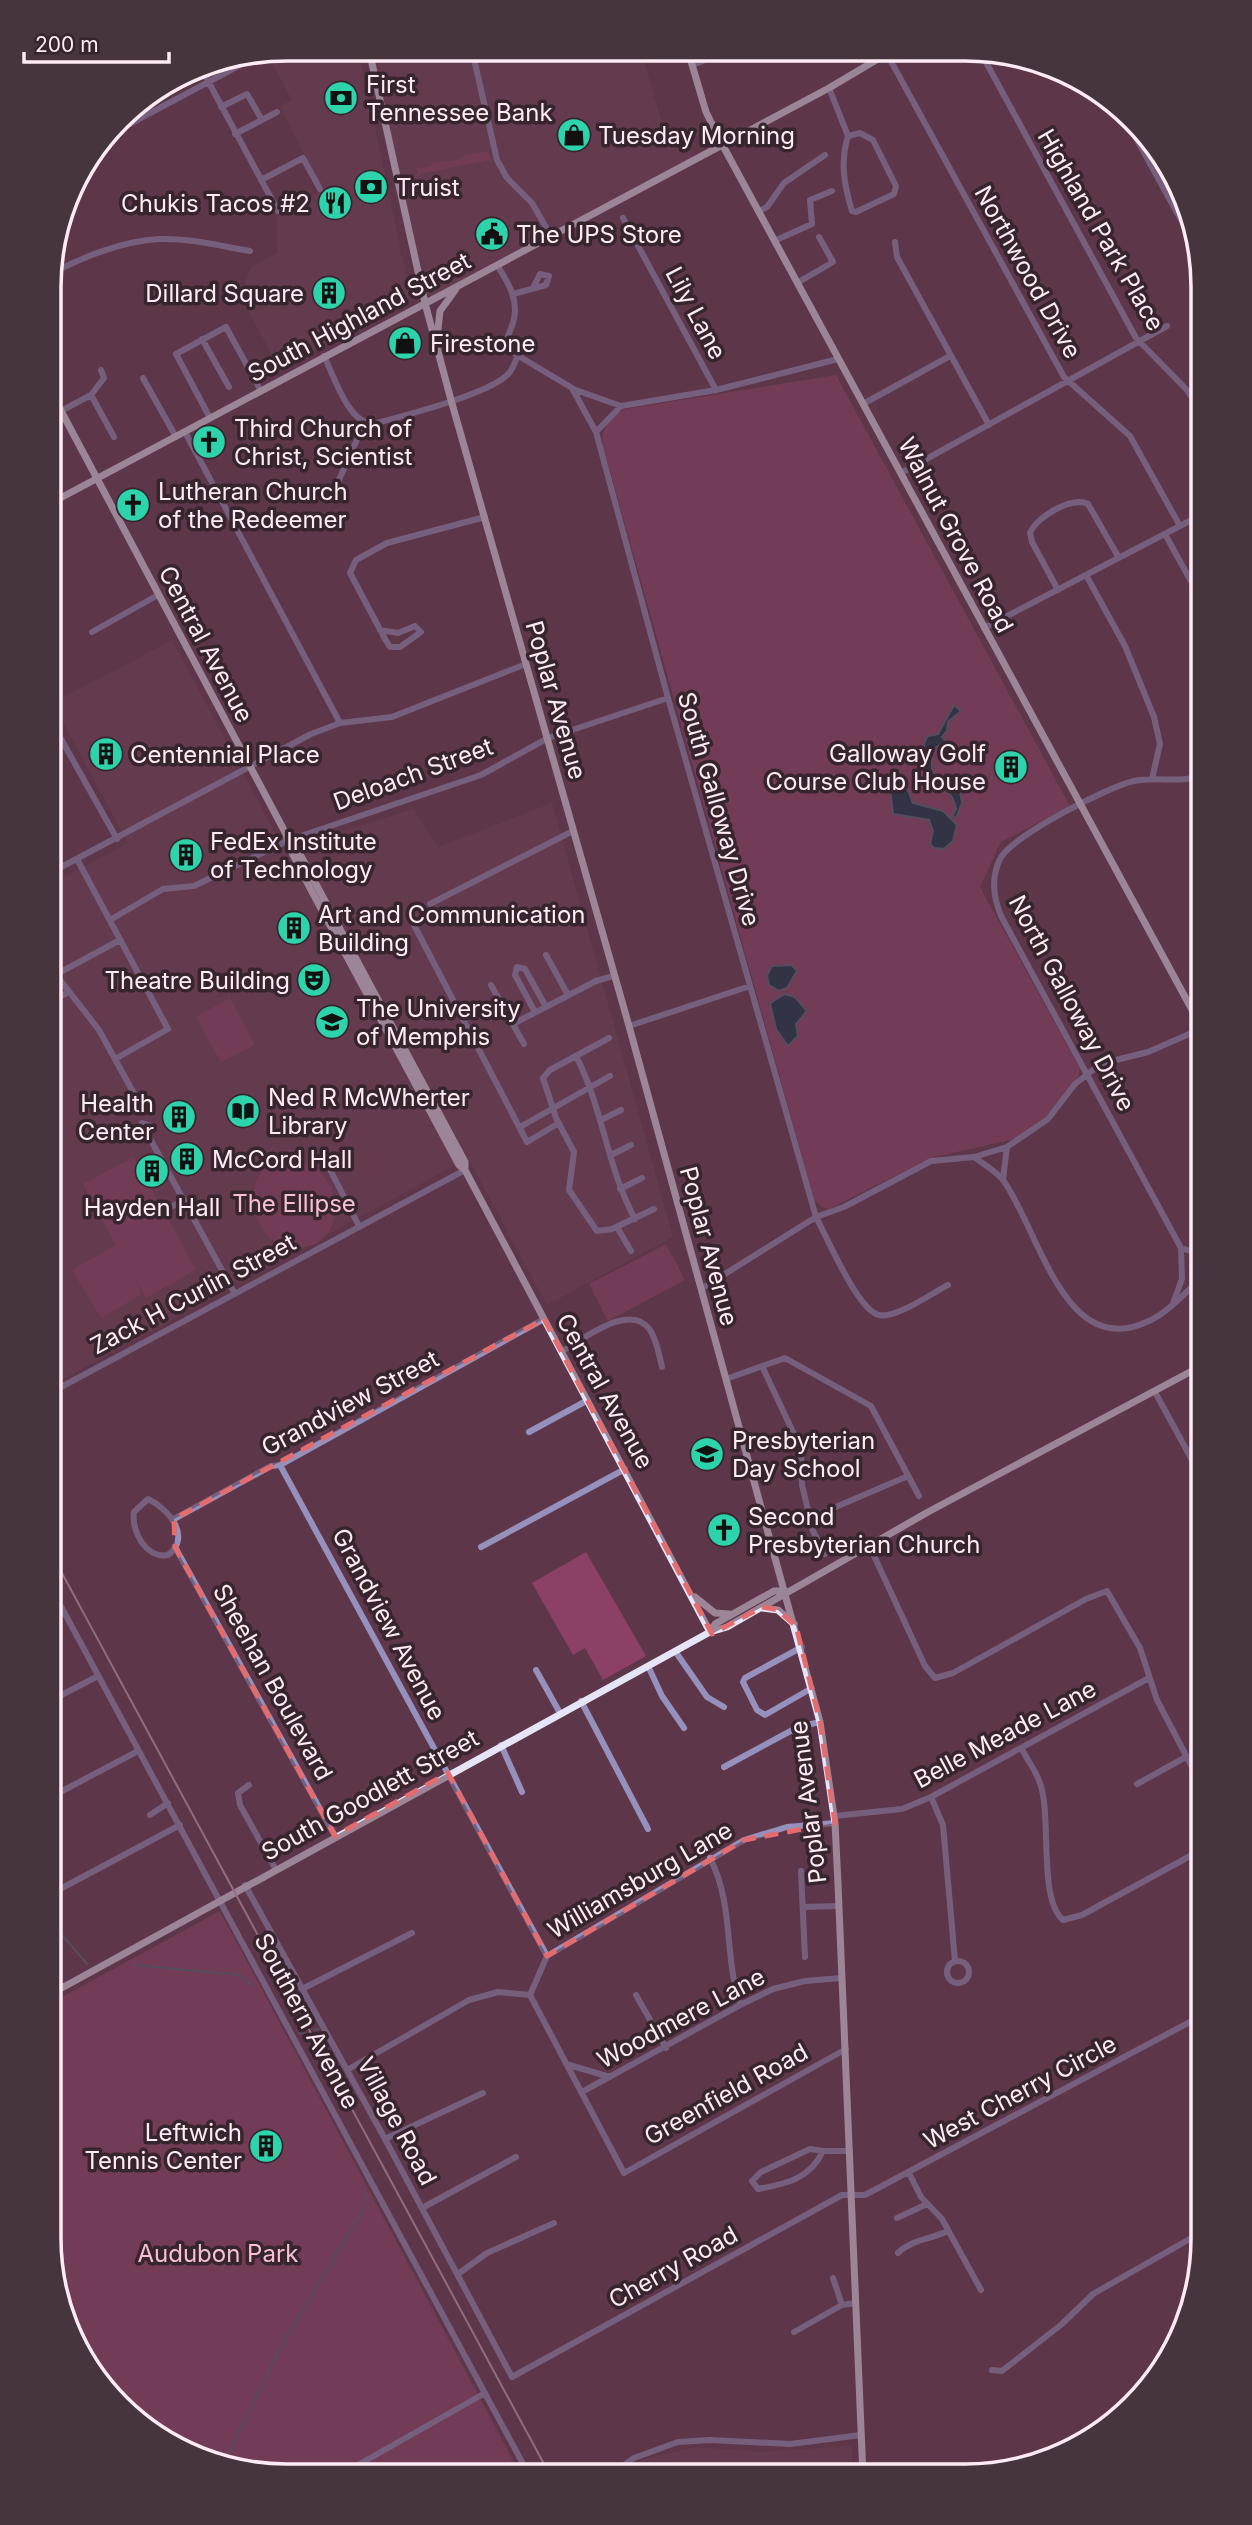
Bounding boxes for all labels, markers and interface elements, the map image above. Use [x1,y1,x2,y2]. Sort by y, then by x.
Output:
scale bar [24,21,170,65]
text: 200 m [35,32,99,57]
place label: First Tennessee Bank [366,70,553,127]
bank icon: First Tennessee Bank [322,79,360,117]
shop icon: Tuesday Morning [555,116,593,154]
place label: Tuesday Morning [598,121,795,150]
street label: Highland Park Place [1031,124,1171,336]
bank icon: Truist [352,168,390,206]
place label: Truist [396,173,460,202]
street label: Northwood Drive [969,181,1087,363]
restaurant icon: Chukis Tacos #2 [316,184,354,222]
place label: Chukis Tacos #2 [121,189,310,218]
public building icon: The UPS Store [473,215,511,253]
place label: The UPS Store [516,220,682,249]
street label: South Highland Street [243,246,475,388]
street label: Lily Lane [660,262,732,364]
building icon: Dillard Square [310,274,348,312]
place label: Dillard Square [145,279,304,308]
shop icon: Firestone [386,324,424,362]
place label: Firestone [430,329,535,358]
place label: Third Church of Christ, Scientist [234,414,413,471]
church icon: Third Church of Christ, Scientist [190,423,228,461]
street label: Walnut Grove Road [892,432,1020,638]
place label: Lutheran Church of the Redeemer [158,477,348,534]
church icon: Lutheran Church of the Redeemer [114,486,152,524]
street label: Central Avenue [153,561,259,727]
street label: Poplar Avenue [520,617,592,783]
street label: South Galloway Drive [672,689,766,929]
street label: Deloach Street [329,732,497,816]
building icon: Centennial Place [87,735,125,773]
place label: Galloway Golf Course Club House [765,739,986,796]
place label: Centennial Place [130,740,320,769]
building icon: Galloway Golf Course Club House [992,748,1030,786]
place label: FedEx Institute of Technology [210,827,377,884]
building icon: FedEx Institute of Technology [167,836,205,874]
street label: North Galloway Drive [1003,890,1141,1116]
place label: Art and Communication Building [318,900,585,957]
building icon: Art and Communication Building [275,909,313,947]
theatre icon: Theatre Building [295,961,333,999]
place label: Theatre Building [104,966,290,995]
place label: The University of Memphis [356,994,521,1051]
school or university icon: The University of Memphis [313,1003,351,1041]
place label: Ned R McWherter Library [268,1083,470,1140]
place label: Health Center [78,1089,154,1146]
library icon: Ned R McWherter Library [224,1092,262,1130]
building icon: Health Center [160,1098,198,1136]
building icon: McCord Hall [168,1140,206,1178]
place label: McCord Hall [212,1145,352,1174]
building icon: Hayden Hall [133,1152,171,1190]
street label: Poplar Avenue [674,1163,744,1329]
park label: The Ellipse [232,1189,356,1218]
place label: Hayden Hall [84,1193,220,1222]
street label: Zack H Curlin Street [85,1228,301,1360]
street label: Central Avenue [550,1308,660,1474]
street label: Grandview Street [256,1344,444,1462]
place label: Presbyterian Day School [732,1426,875,1483]
school or university icon: Presbyterian Day School [688,1435,726,1473]
place label: Second Presbyterian Church [748,1502,980,1559]
church icon: Second Presbyterian Church [705,1511,743,1549]
street label: Grandview Avenue [326,1523,452,1725]
street label: Sheehan Boulevard [207,1579,339,1785]
street label: Belle Meade Lane [909,1674,1101,1794]
street label: Poplar Avenue [784,1719,832,1885]
street label: South Goodlett Street [256,1723,484,1867]
street label: Williamsburg Lane [543,1815,737,1945]
street label: Southern Avenue [249,1928,365,2114]
street label: Woodmere Lane [592,1962,770,2074]
street label: West Cherry Circle [919,2029,1121,2155]
street label: Greenfield Road [639,2037,813,2151]
street label: Village Road [351,2052,443,2190]
place label: Leftwich Tennis Center [84,2118,242,2175]
building icon: Leftwich Tennis Center [247,2127,285,2165]
street label: Cherry Road [604,2220,742,2314]
park label: Audubon Park [137,2239,299,2268]

